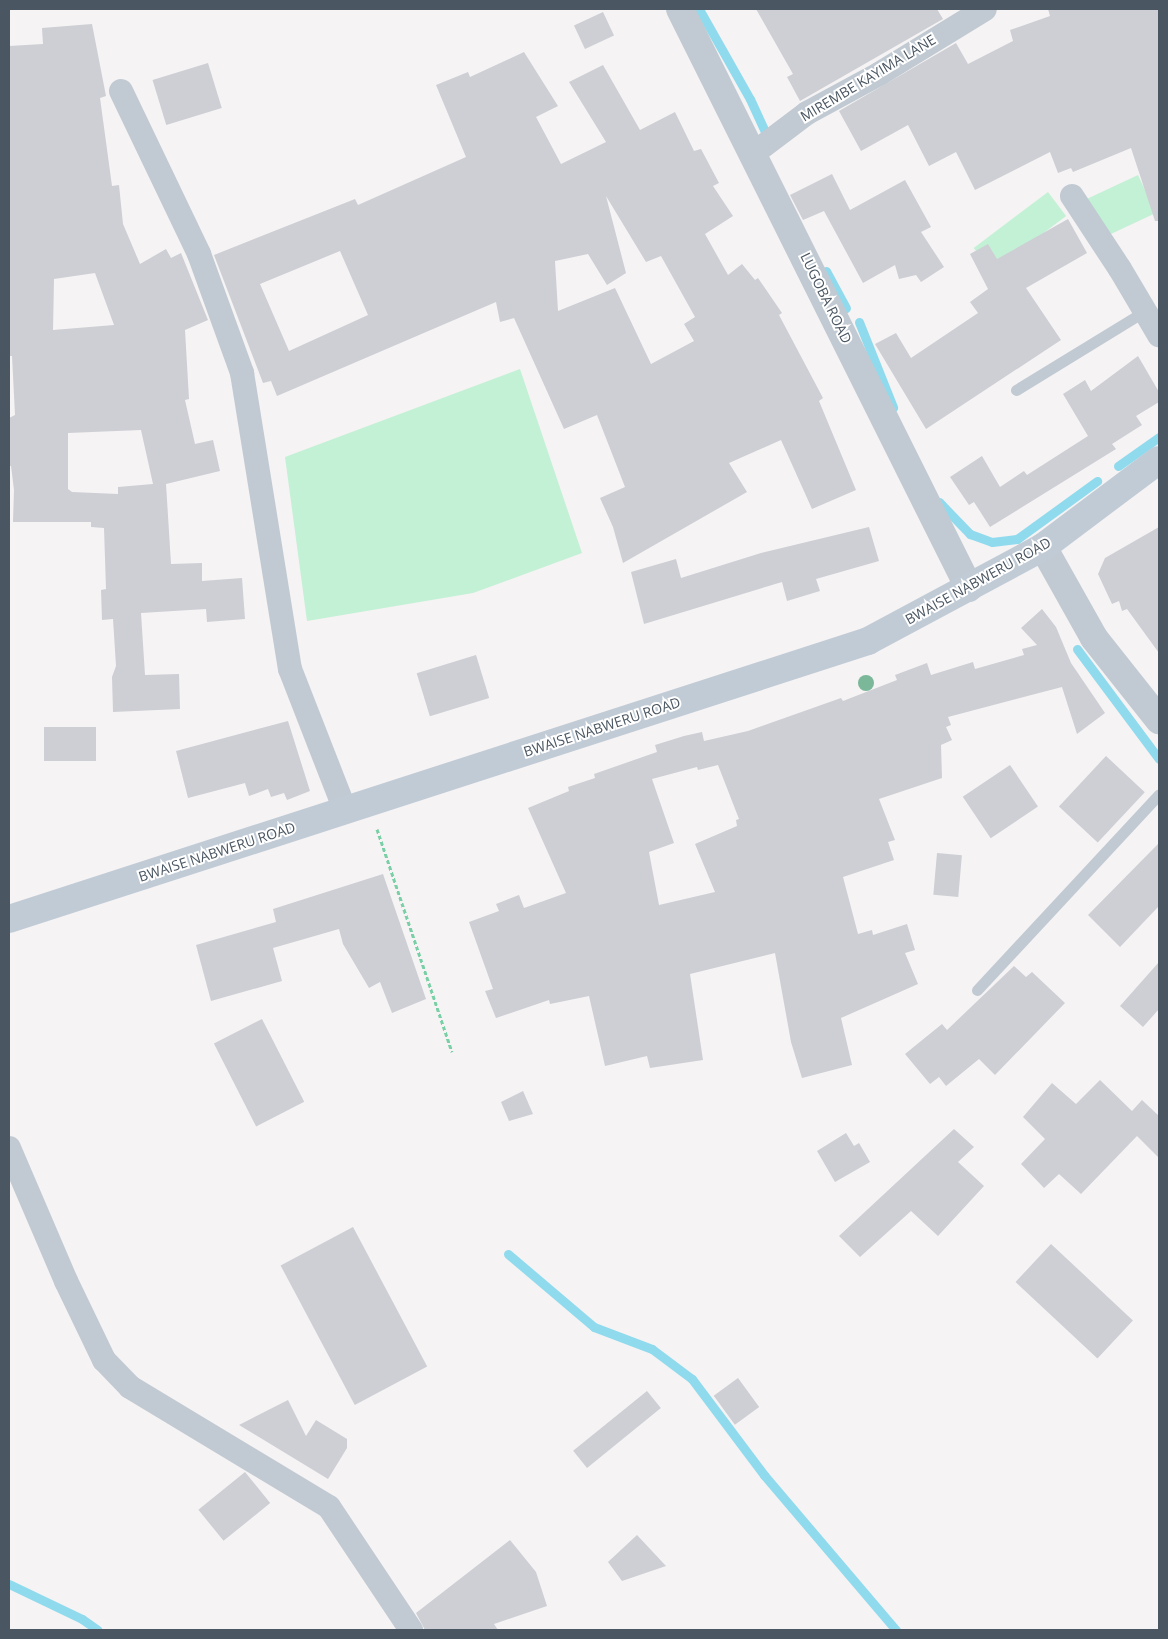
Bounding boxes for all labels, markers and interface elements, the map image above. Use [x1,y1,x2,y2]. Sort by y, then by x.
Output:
street label: MIREMBE KAYIMA LANE [797,31,939,125]
street label: LUGOBA ROAD [797,250,855,346]
street label: BWAISE NABWERU ROAD [902,534,1054,628]
street label: BWAISE NABWERU ROAD [521,694,683,760]
street label: BWAISE NABWERU ROAD [136,819,298,885]

